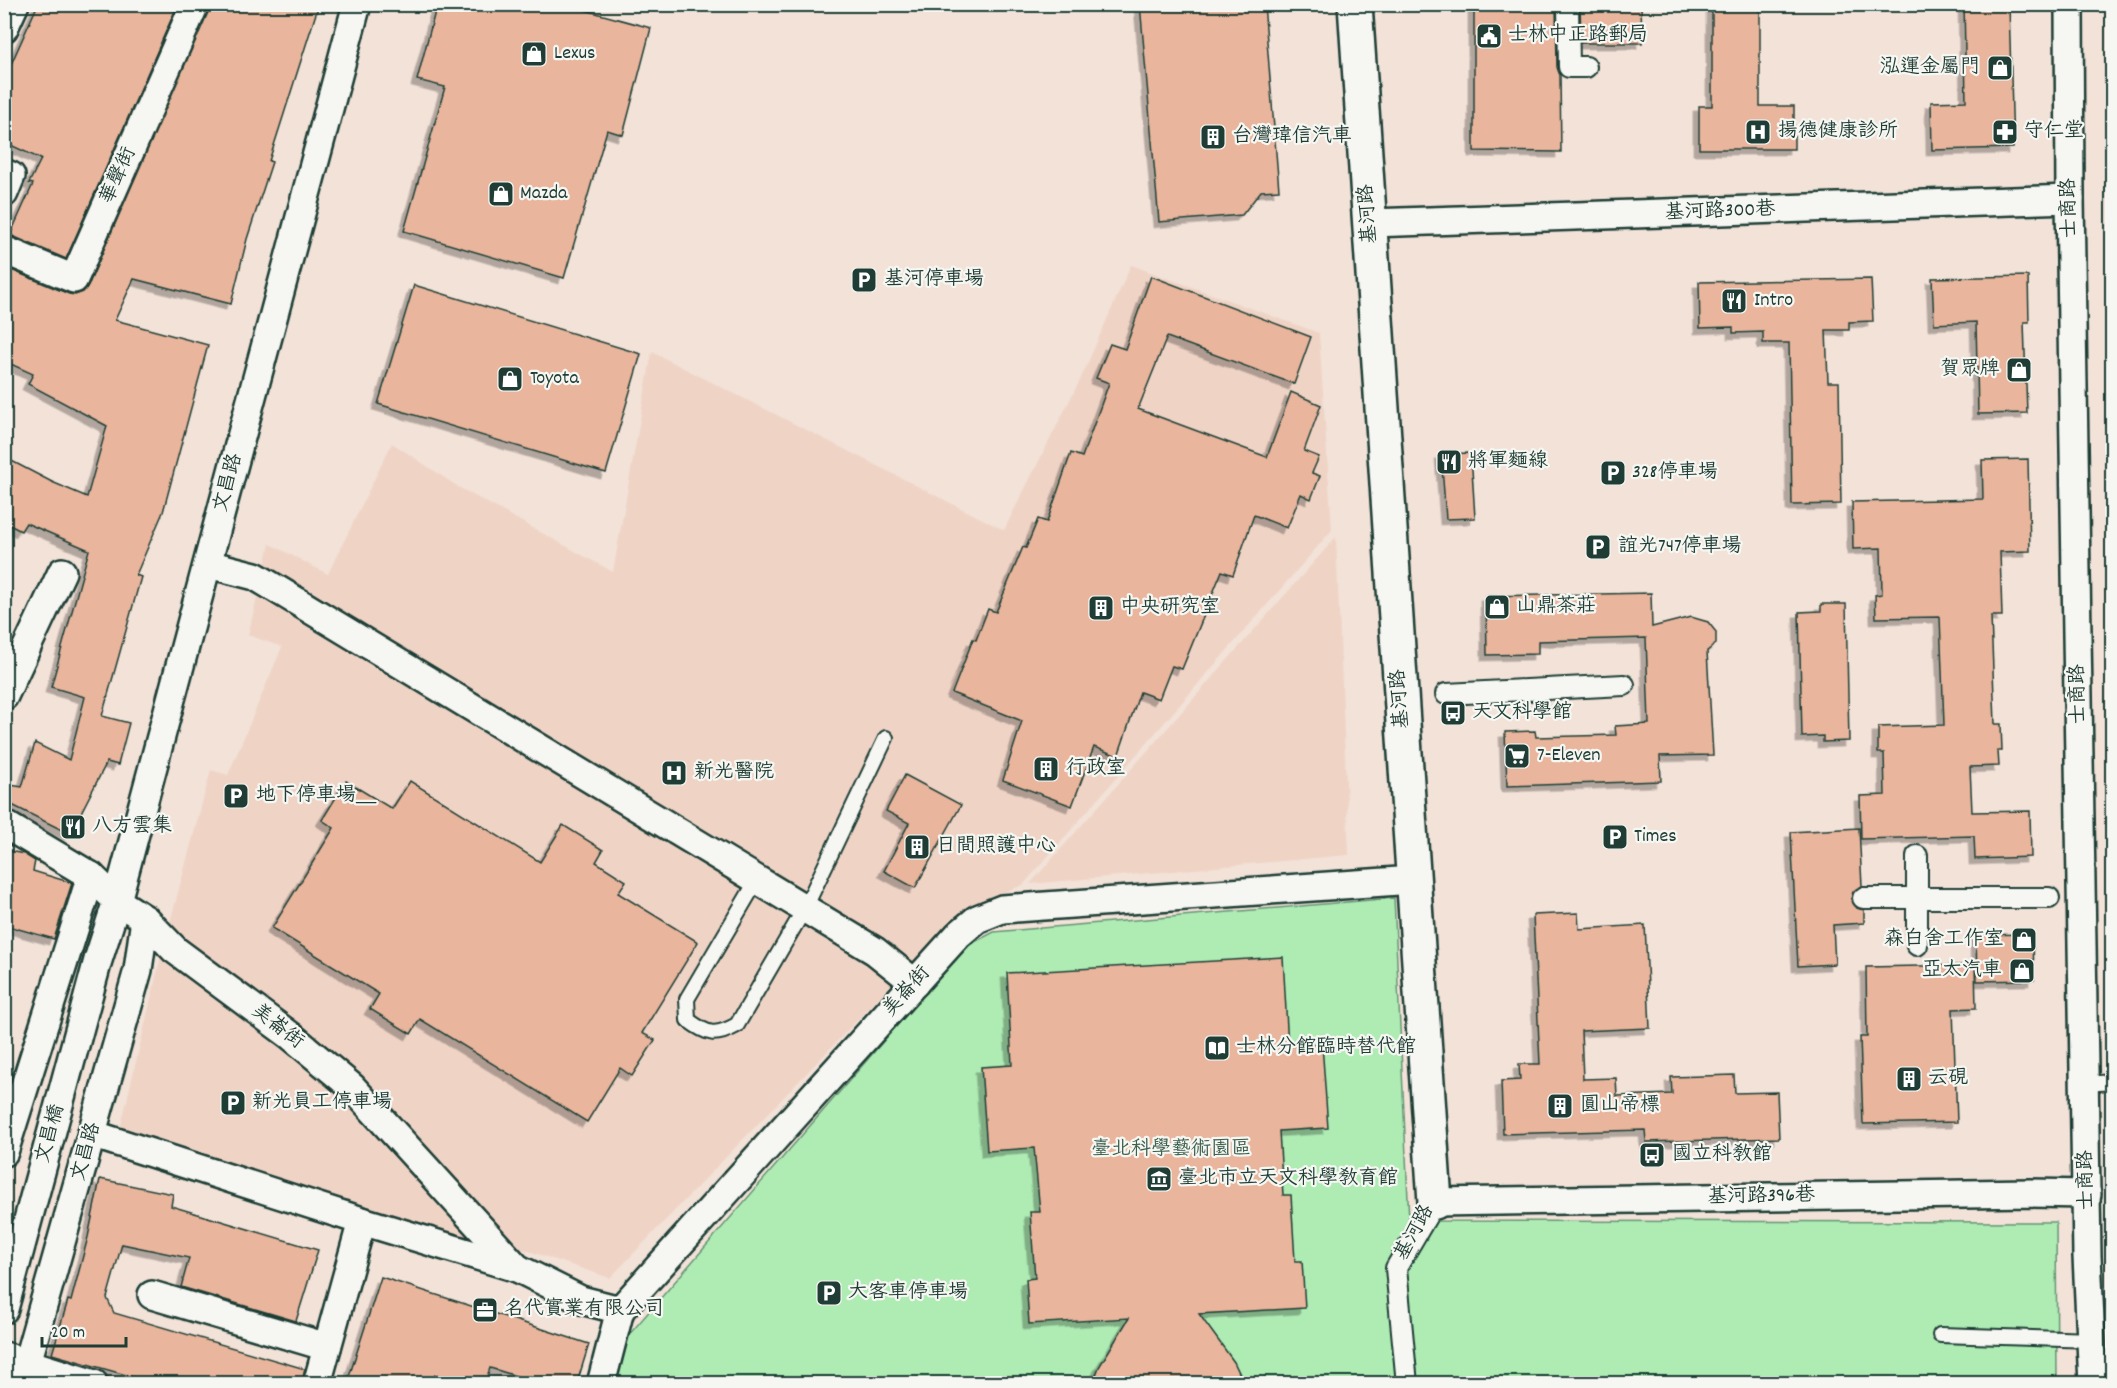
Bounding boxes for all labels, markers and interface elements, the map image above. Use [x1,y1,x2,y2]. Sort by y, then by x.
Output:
public building icon: 士林中正路郵局 [1474,21,1504,51]
place label: 士林中正路郵局 [1508,22,1648,50]
shop icon: Lexus [519,39,549,69]
place label: Lexus [554,40,595,68]
shop icon: 泓運金屬門 [1985,53,2015,83]
place label: 泓運金屬門 [1880,54,1980,82]
hospital icon: 揚德健康診所 [1743,117,1773,147]
pharmacy icon: 守仁堂 [1990,117,2020,147]
place label: 揚德健康診所 [1778,118,1898,146]
place label: 守仁堂 [2024,118,2084,146]
building icon: 台灣瑋信汽車 [1198,122,1228,152]
place label: 台灣瑋信汽車 [1232,123,1352,151]
street label: 華聲街 [94,143,144,209]
street label: 士商路 [2055,177,2085,238]
shop icon: Mazda [486,179,516,209]
place label: Mazda [520,180,568,208]
street label: 基河路 [1353,182,1385,245]
street label: 基河路300巷 [1664,196,1777,228]
parking icon: 基河停車場 [849,265,879,295]
place label: 基河停車場 [884,266,984,294]
restaurant icon: Intro [1719,286,1749,316]
place label: Intro [1754,287,1793,315]
shop icon: 賀眾牌 [2004,355,2034,385]
place label: 賀眾牌 [1940,356,2000,384]
shop icon: Toyota [495,364,525,394]
place label: Toyota [530,365,579,393]
restaurant icon: 將軍麵線 [1434,447,1464,477]
place label: 將軍麵線 [1468,448,1548,476]
street label: 文昌路 [208,449,251,516]
parking icon: 328停車場 [1598,458,1628,488]
place label: 328停車場 [1632,459,1718,487]
parking icon: 誼光747停車場 [1583,532,1613,562]
place label: 誼光747停車場 [1618,533,1742,561]
shop icon: 山鼎茶莊 [1482,592,1512,622]
building icon: 中央研究室 [1086,593,1116,623]
place label: 山鼎茶莊 [1516,593,1596,621]
place label: 中央研究室 [1120,594,1220,622]
street label: 士商路 [2064,663,2094,724]
street label: 基河路 [1385,667,1417,730]
bus stop icon: 天文科學館 [1438,698,1468,728]
place label: 天文科學館 [1472,699,1572,727]
supermarket icon: 7-Eleven [1502,741,1532,771]
place label: 7-Eleven [1537,742,1601,770]
building icon: 行政室 [1031,754,1061,784]
place label: 行政室 [1066,755,1126,783]
hospital icon: 新光醫院 [659,758,689,788]
place label: 新光醫院 [694,759,774,787]
parking icon: 地下停車場＿ [221,781,251,811]
place label: 地下停車場＿ [256,782,377,810]
restaurant icon: 八方雲集 [58,812,88,842]
place label: 八方雲集 [92,813,172,841]
parking icon: Times [1600,822,1630,852]
place label: Times [1634,823,1677,851]
building icon: 日間照護中心 [902,832,932,862]
place label: 日間照護中心 [936,833,1056,861]
shop icon: 森白舍工作室 [2009,925,2039,955]
place label: 森白舍工作室 [1884,926,2004,954]
shop icon: 亞太汽車 [2007,956,2037,986]
place label: 亞太汽車 [1922,957,2002,985]
street label: 美崙街 [877,960,937,1024]
street label: 美崙街 [245,997,309,1057]
library icon: 士林分館臨時替代館 [1202,1033,1232,1063]
place label: 士林分館臨時替代館 [1236,1034,1416,1062]
building icon: 云硯 [1894,1064,1924,1094]
place label: 云硯 [1928,1065,1968,1093]
parking icon: 新光員工停車場 [218,1088,248,1118]
place label: 新光員工停車場 [252,1089,392,1117]
building icon: 圓山帝標 [1545,1091,1575,1121]
place label: 圓山帝標 [1580,1092,1660,1120]
street label: 文昌橋 [30,1101,72,1167]
street label: 文昌路 [65,1118,109,1185]
park label: 臺北科學藝術園區 [1091,1136,1251,1164]
bus stop icon: 國立科教館 [1637,1140,1667,1170]
place label: 國立科教館 [1672,1141,1772,1169]
street label: 士商路 [2072,1149,2102,1210]
museum icon: 臺北市立天文科學教育館 [1144,1164,1174,1194]
place label: 臺北市立天文科學教育館 [1178,1165,1398,1193]
street label: 基河路396巷 [1707,1182,1816,1212]
street label: 基河路 [1388,1199,1442,1266]
parking icon: 大客車停車場 [814,1278,844,1308]
place label: 大客車停車場 [848,1279,968,1307]
office icon: 名代實業有限公司 [470,1295,500,1325]
place label: 名代實業有限公司 [504,1296,664,1324]
scale bar [42,1310,126,1348]
text: 20 m [51,1321,85,1346]

